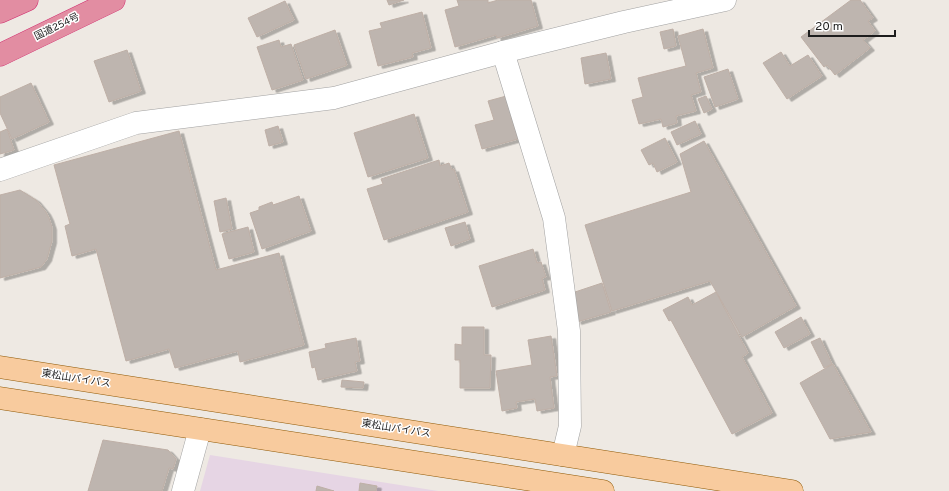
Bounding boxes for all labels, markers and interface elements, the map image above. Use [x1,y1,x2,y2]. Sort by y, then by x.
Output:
street label: 国道254号 [32,10,82,44]
scale bar [809,12,895,38]
text: 20 m [815,19,843,35]
street label: 東松山バイパス [41,367,111,391]
street label: 東松山バイパス [361,417,431,441]

